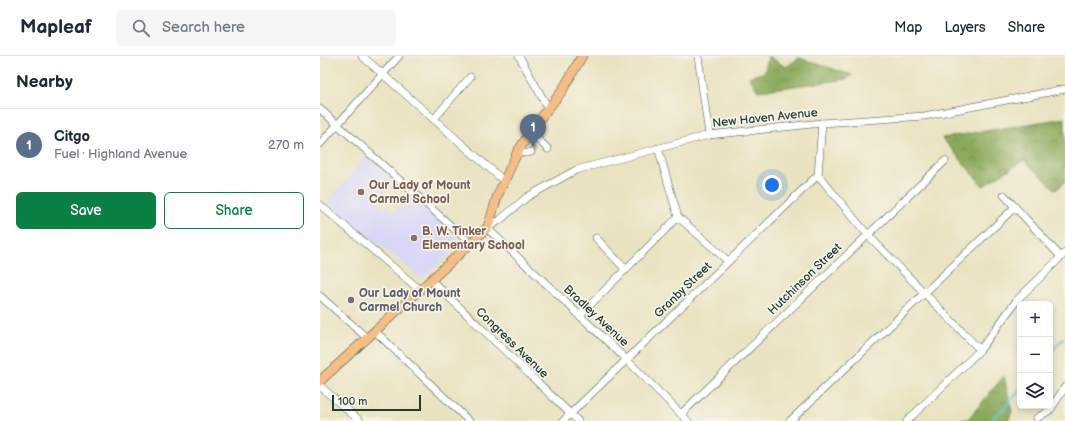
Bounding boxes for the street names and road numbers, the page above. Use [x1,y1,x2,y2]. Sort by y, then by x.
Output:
street label: New Haven Avenue [711,105,819,131]
street label: Hutchinson Street [765,240,845,318]
street label: Granby Street [651,259,715,321]
street label: Bradley Avenue [560,282,632,350]
street label: Congress Avenue [472,304,552,382]

